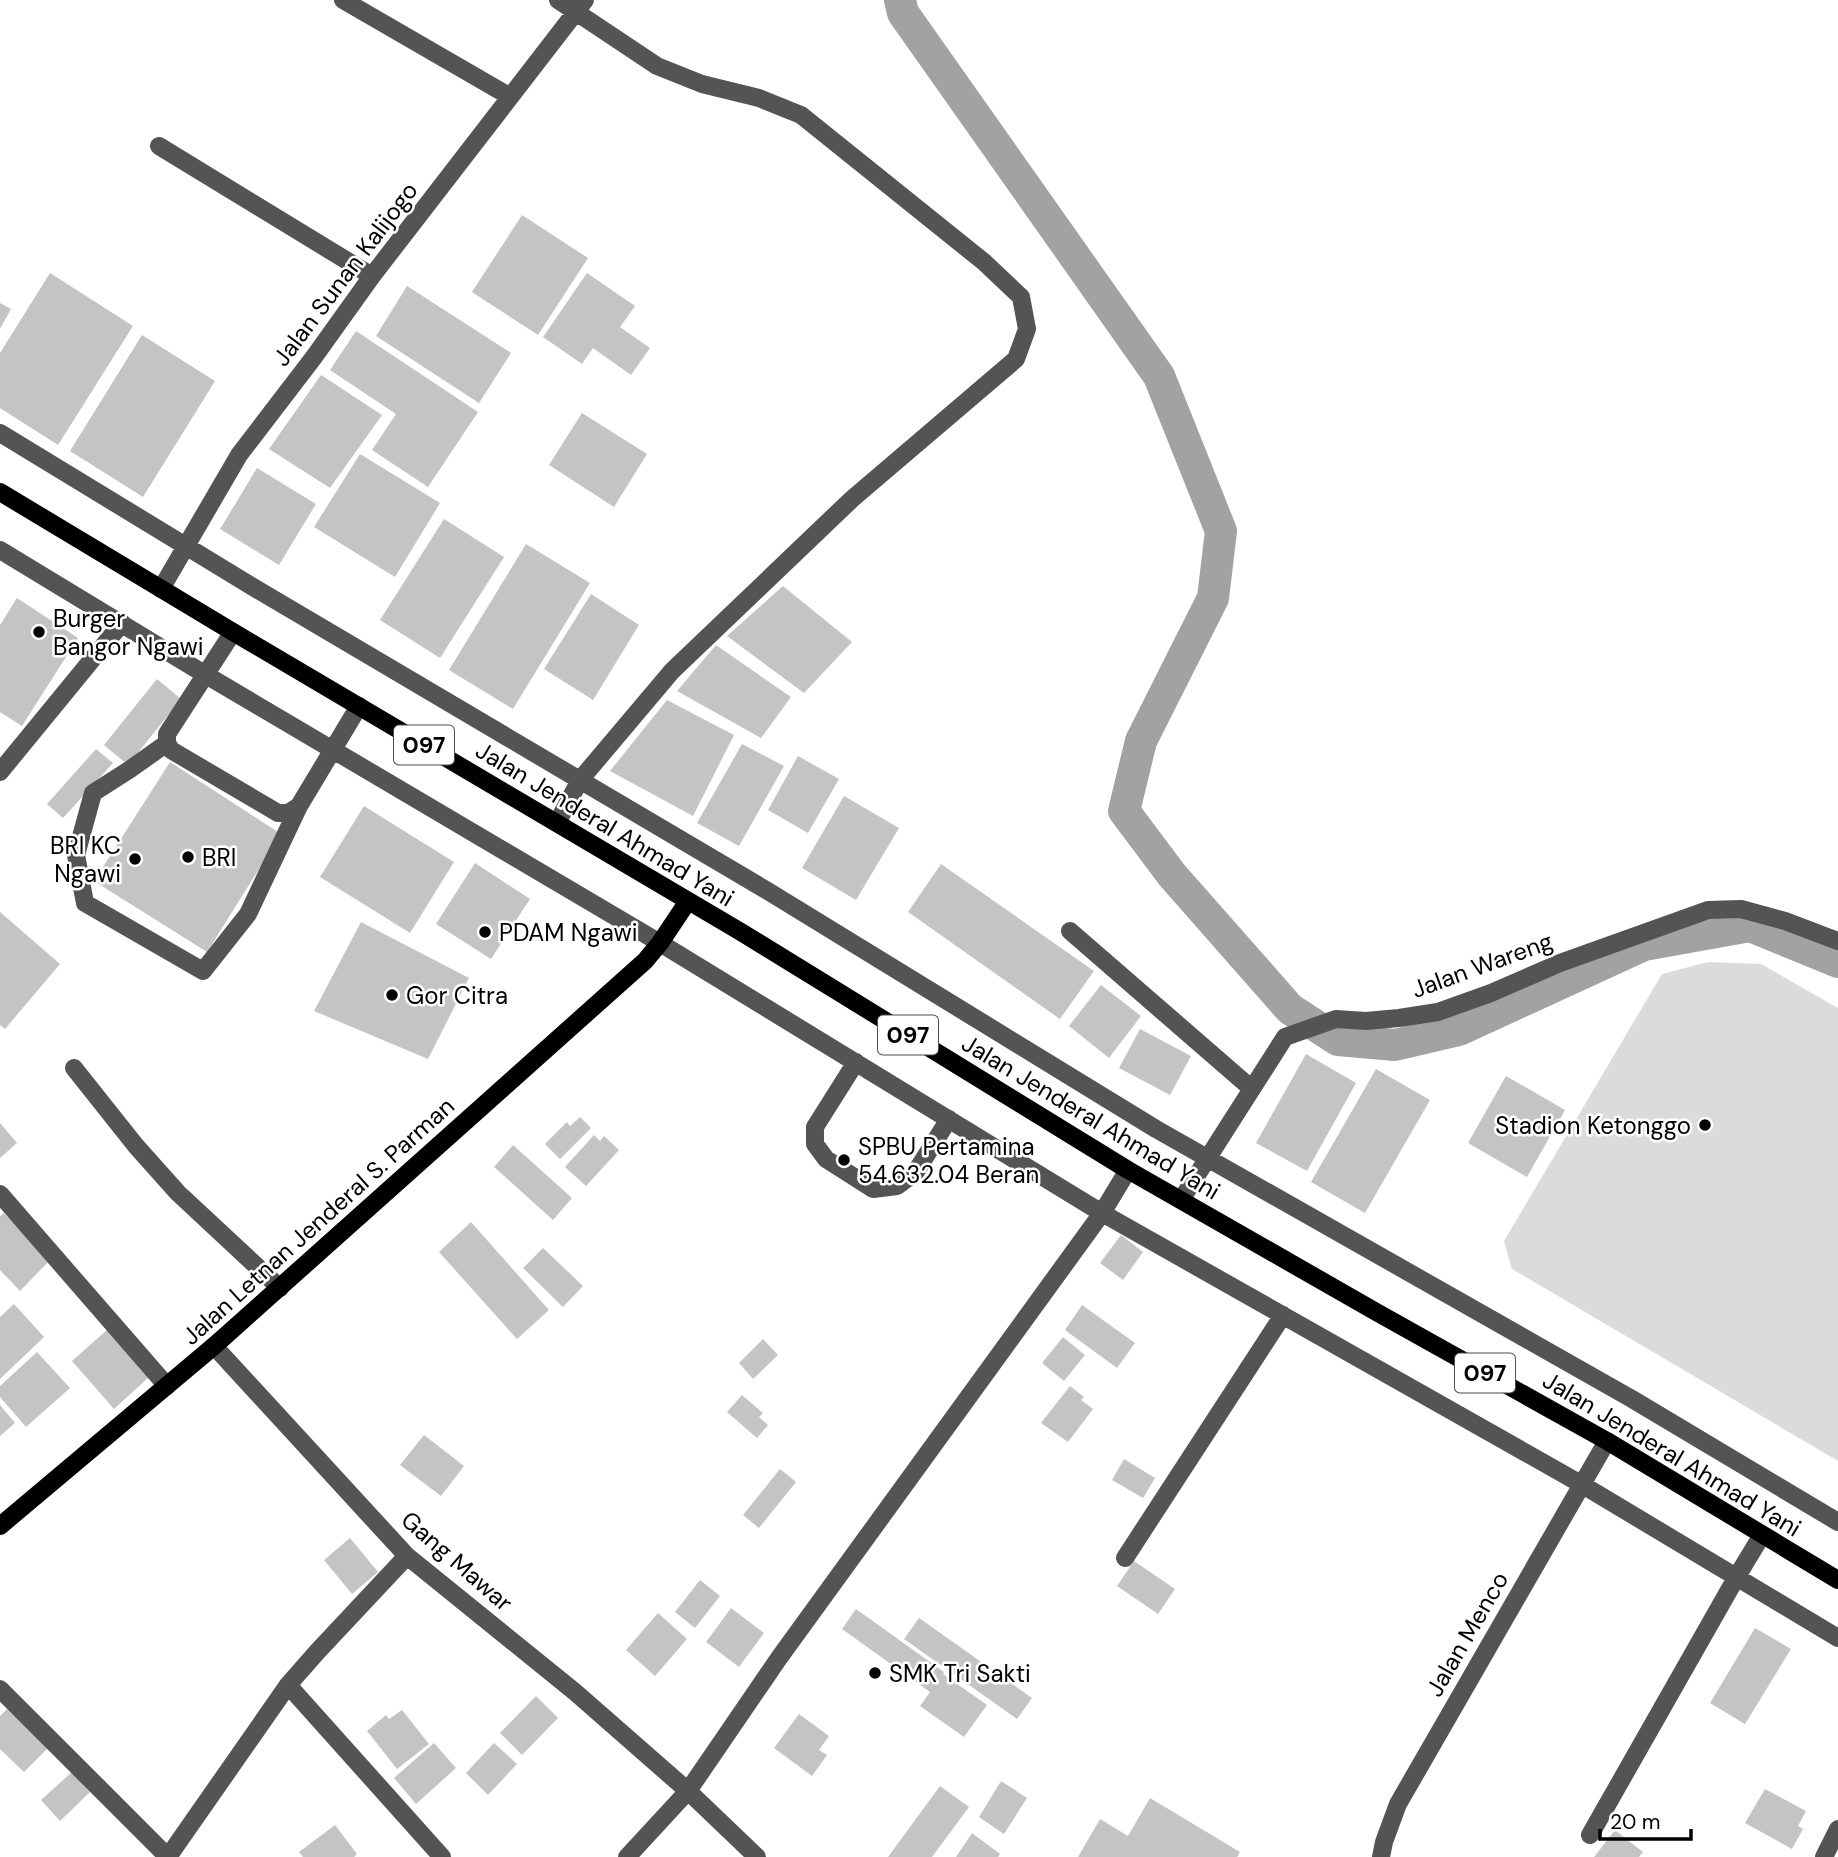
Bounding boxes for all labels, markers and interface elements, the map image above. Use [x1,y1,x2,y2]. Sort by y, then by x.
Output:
street label: Jalan Sunan Kalijogo [266,176,424,372]
place label: Burger Bangor Ngawi [53,603,204,662]
marker: Burger Bangor Ngawi [31,624,47,640]
road number: 097 [394,726,454,764]
street label: Jalan Jenderal Ahmad Yani [470,735,740,913]
place label: BRI KC Ngawi [50,830,121,889]
place label: BRI [202,842,236,873]
marker: BRI [180,849,196,865]
marker: BRI KC Ngawi [127,851,143,867]
place label: PDAM Ngawi [499,917,638,948]
marker: PDAM Ngawi [477,924,493,940]
street label: Jalan Wareng [1407,925,1557,1005]
place label: Gor Citra [406,980,508,1011]
marker: Gor Citra [384,987,400,1003]
road number: 097 [878,1016,938,1054]
street label: Jalan Jenderal Ahmad Yani [956,1028,1226,1206]
street label: Jalan Letnan Jenderal S. Parman [175,1090,461,1352]
place label: Stadion Ketonggo [1495,1110,1691,1141]
marker: Stadion Ketonggo [1697,1117,1713,1133]
place label: SPBU Pertamina 54.632.04 Beran [858,1131,1039,1190]
marker: SPBU Pertamina 54.632.04 Beran [836,1152,852,1168]
road number: 097 [1455,1354,1515,1392]
street label: Jalan Jenderal Ahmad Yani [1537,1365,1807,1543]
street label: Gang Mawar [395,1504,519,1618]
street label: Jalan Menco [1419,1566,1515,1702]
place label: SMK Tri Sakti [889,1658,1031,1689]
marker: SMK Tri Sakti [867,1665,883,1681]
scale bar [1600,1798,1691,1842]
text: 20 m [1610,1808,1661,1836]

